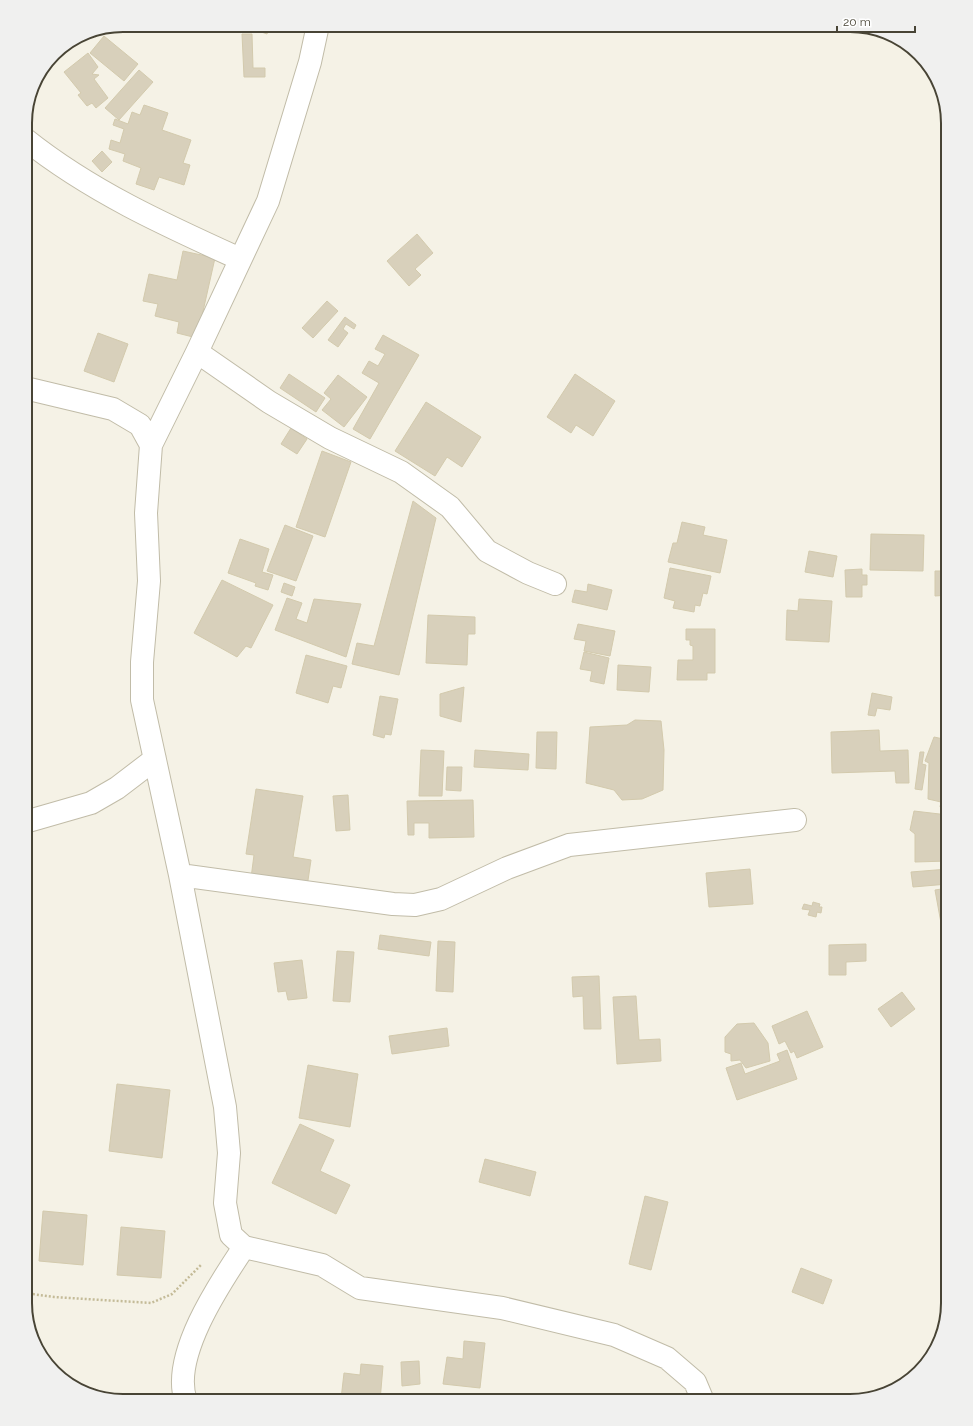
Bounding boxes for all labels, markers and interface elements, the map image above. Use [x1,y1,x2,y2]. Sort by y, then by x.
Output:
scale bar [837,8,915,34]
text: 20 m [843,15,871,29]

